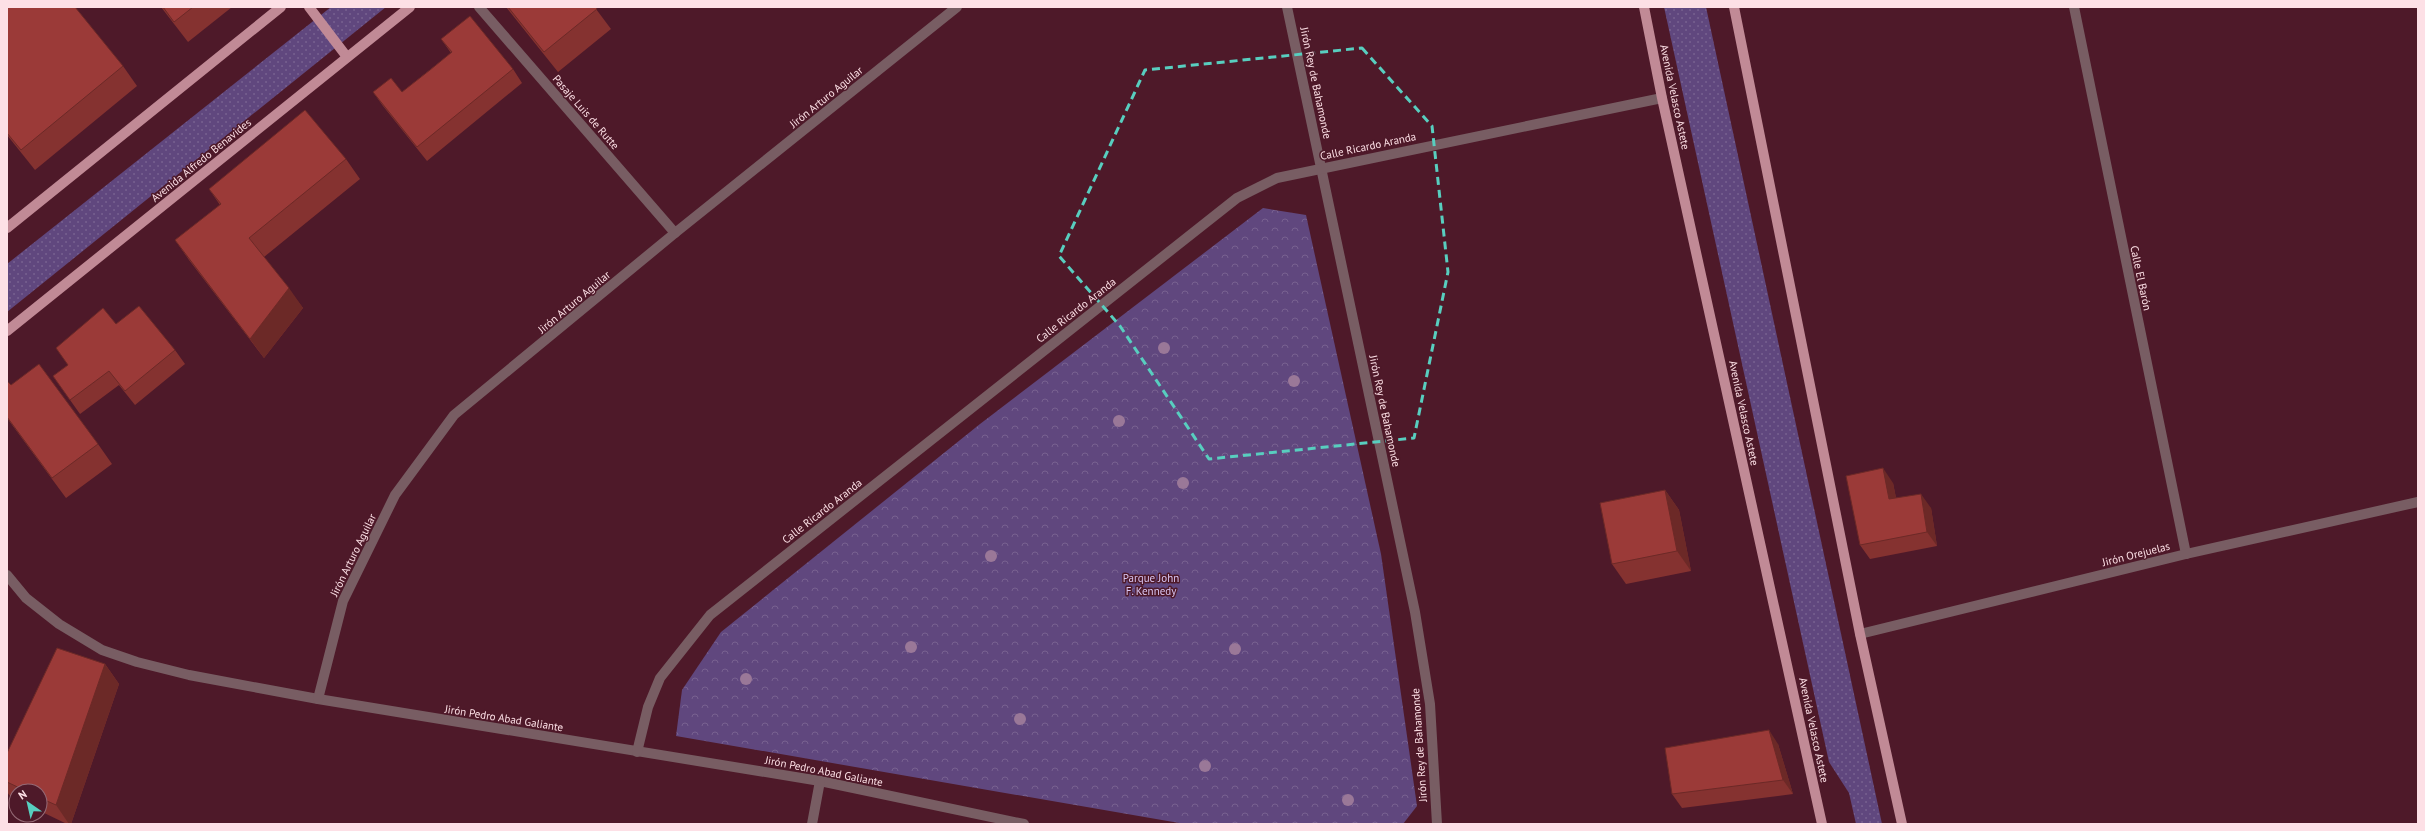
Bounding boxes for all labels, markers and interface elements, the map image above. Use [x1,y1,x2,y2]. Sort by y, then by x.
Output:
street label: Jirón Rey de Bahamonde [1297,25,1335,141]
street label: Avenida Velasco Astete [1657,43,1693,151]
street label: Jirón Arturo Aguilar [786,63,866,131]
street label: Pasaje Luis de Rutte [550,72,623,153]
street label: Avenida Alfredo Benavides [148,115,254,205]
street label: Calle Ricardo Aranda [1319,129,1417,163]
street label: Calle El Barón [2127,244,2155,312]
street label: Jirón Arturo Aguilar [534,267,613,337]
street label: Calle Ricardo Aranda [1033,274,1119,346]
street label: Jirón Rey de Bahamonde [1366,353,1404,469]
street label: Avenida Velasco Astete [1726,359,1762,467]
street label: Calle Ricardo Aranda [779,475,865,547]
street label: Jirón Arturo Aguilar [326,511,379,600]
street label: Jirón Orejuelas [2100,539,2172,569]
park label: Parque John F. Kennedy [1123,571,1179,598]
street label: Avenida Velasco Astete [1796,676,1832,784]
street label: Jirón Rey de Bahamonde [1408,687,1430,803]
street label: Jirón Pedro Abad Galiante [443,702,565,734]
street label: Jirón Pedro Abad Galiante [763,752,885,789]
north arrow [8,783,48,823]
text: N [15,787,29,803]

